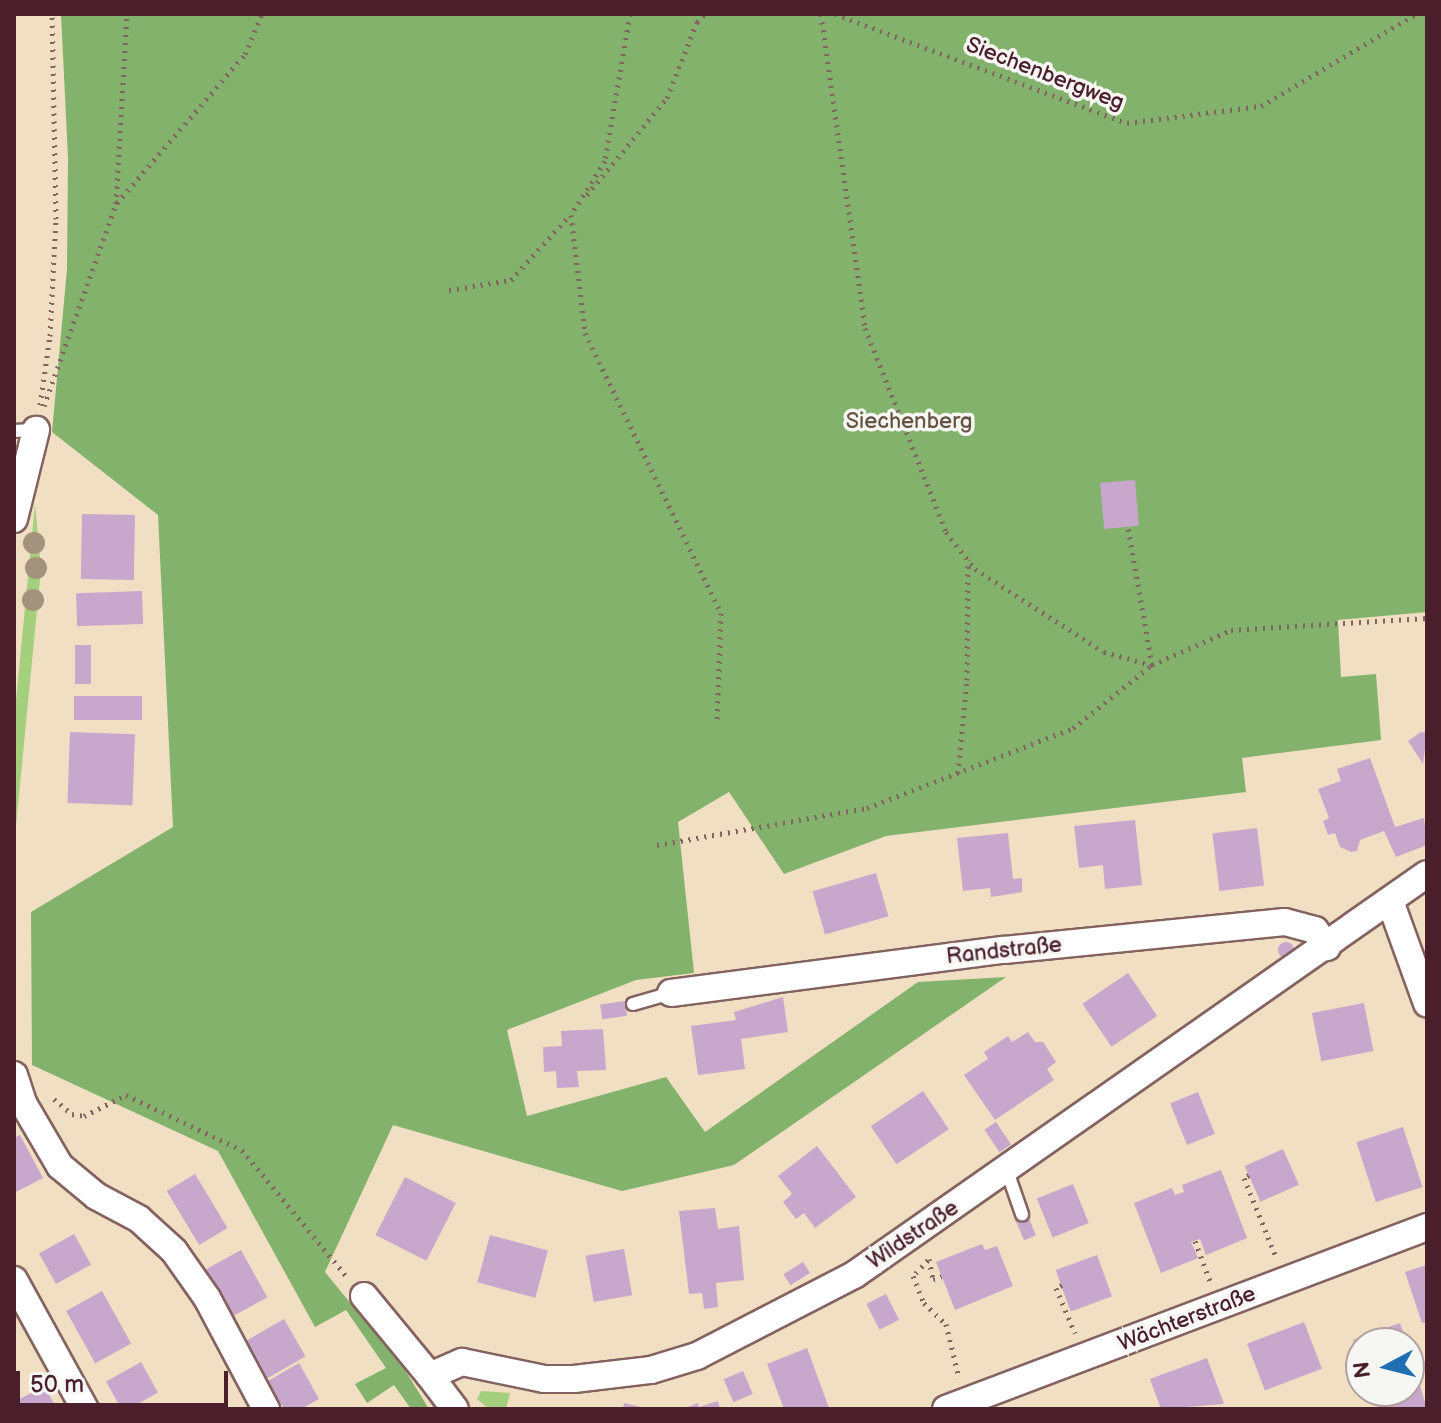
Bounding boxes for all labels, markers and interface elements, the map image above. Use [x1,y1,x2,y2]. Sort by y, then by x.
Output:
street label: Siechenbergweg [962,32,1128,116]
park label: Siechenberg [846,409,972,435]
street label: Randstraße [945,932,1063,970]
street label: Wildstraße [862,1195,964,1275]
street label: Wächterstraße [1115,1281,1259,1357]
north arrow [1345,1327,1425,1407]
scale bar [20,1355,232,1405]
text: N [1348,1360,1377,1380]
text: 50 m [30,1370,84,1399]

